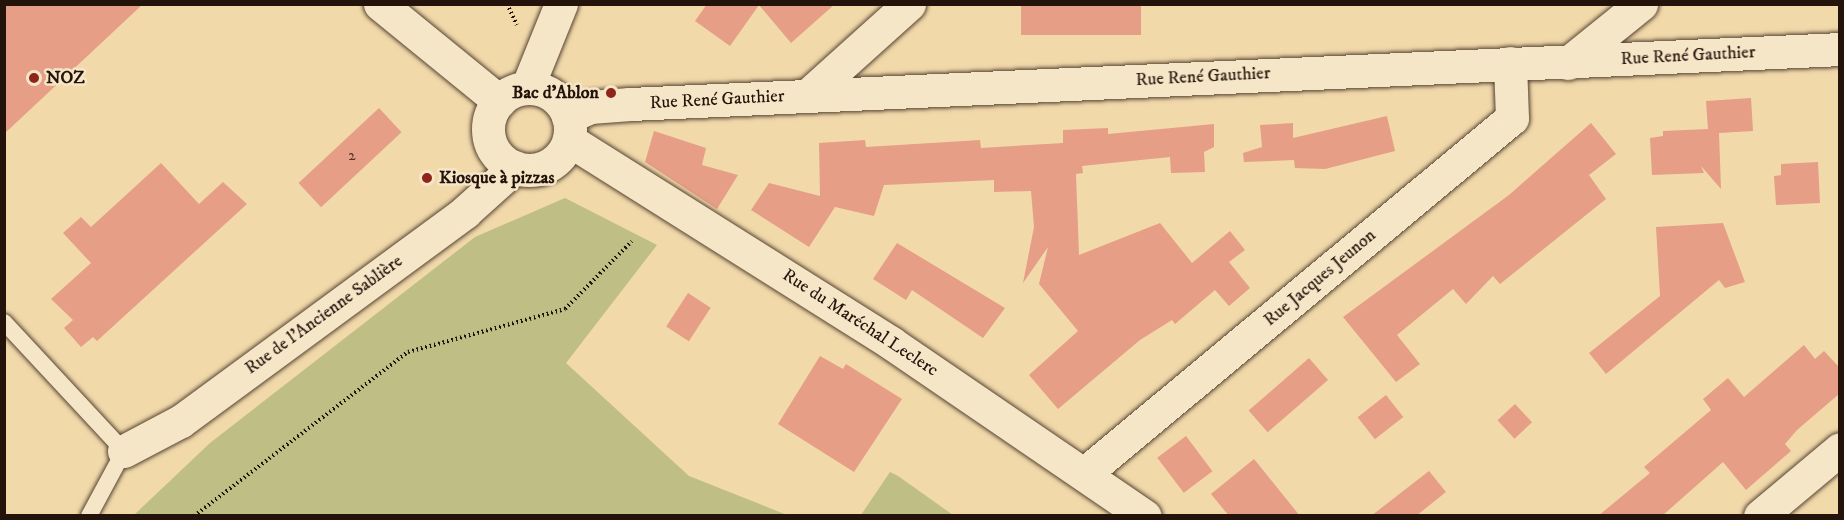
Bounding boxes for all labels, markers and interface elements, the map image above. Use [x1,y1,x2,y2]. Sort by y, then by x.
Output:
street label: Rue René Gauthier [1620,42,1756,70]
street label: Rue René Gauthier [1135,63,1271,91]
place label: NOZ [46,67,85,89]
marker: NOZ [27,71,41,85]
place label: Bac d'Ablon [512,82,599,104]
marker: Bac d'Ablon [604,86,618,100]
street label: Rue René Gauthier [649,86,785,114]
house number: 2 [348,147,356,165]
place label: Kiosque à pizzas [439,167,554,189]
marker: Kiosque à pizzas [420,171,434,185]
street label: Rue Jacques Jeunon [1260,225,1380,331]
street label: Rue de l'Ancienne Sablière [241,251,407,379]
street label: Rue du Maréchal Leclerc [778,265,942,381]

